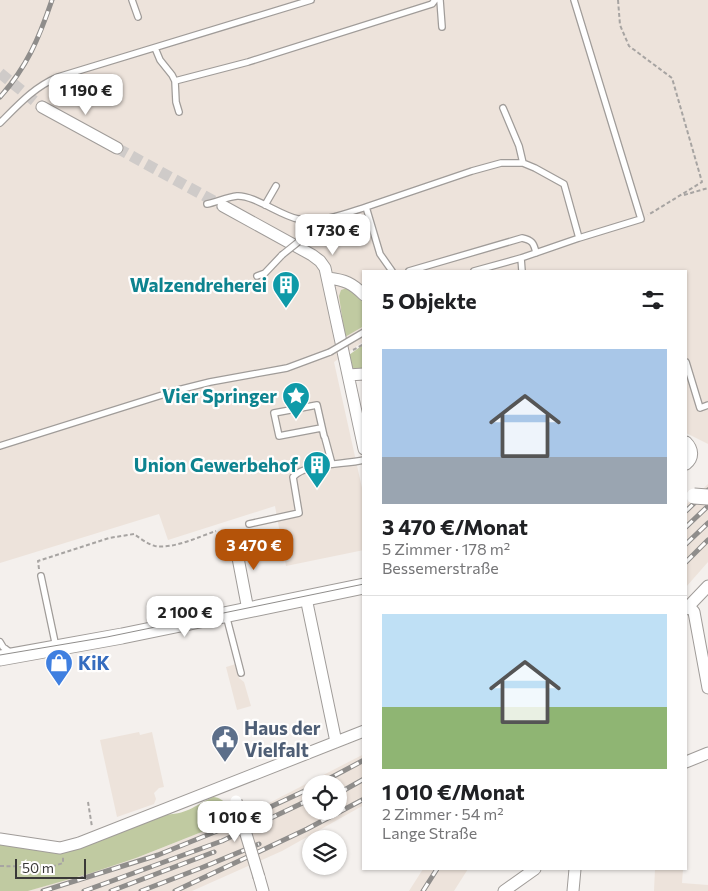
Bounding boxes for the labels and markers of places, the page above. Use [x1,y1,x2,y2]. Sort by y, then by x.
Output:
pin: 1 190 € [40,74,132,116]
pin: 1 730 € [287,214,379,256]
building icon: Walzendreherei [271,270,301,309]
place label: Walzendreherei [130,273,267,296]
place icon: Vier Springer [281,381,311,420]
place label: Vier Springer [162,384,277,407]
building icon: Union Gewerbehof [302,450,332,489]
place label: Union Gewerbehof [134,453,298,476]
pin: 3 470 € [208,528,300,571]
pin: 2 100 € [139,596,231,638]
shop icon: KiK [44,648,74,687]
place label: KiK [78,651,110,674]
place label: Haus der Vielfalt [244,716,321,761]
public building icon: Haus der Vielfalt [210,724,240,763]
pin: 1 010 € [189,800,281,843]

